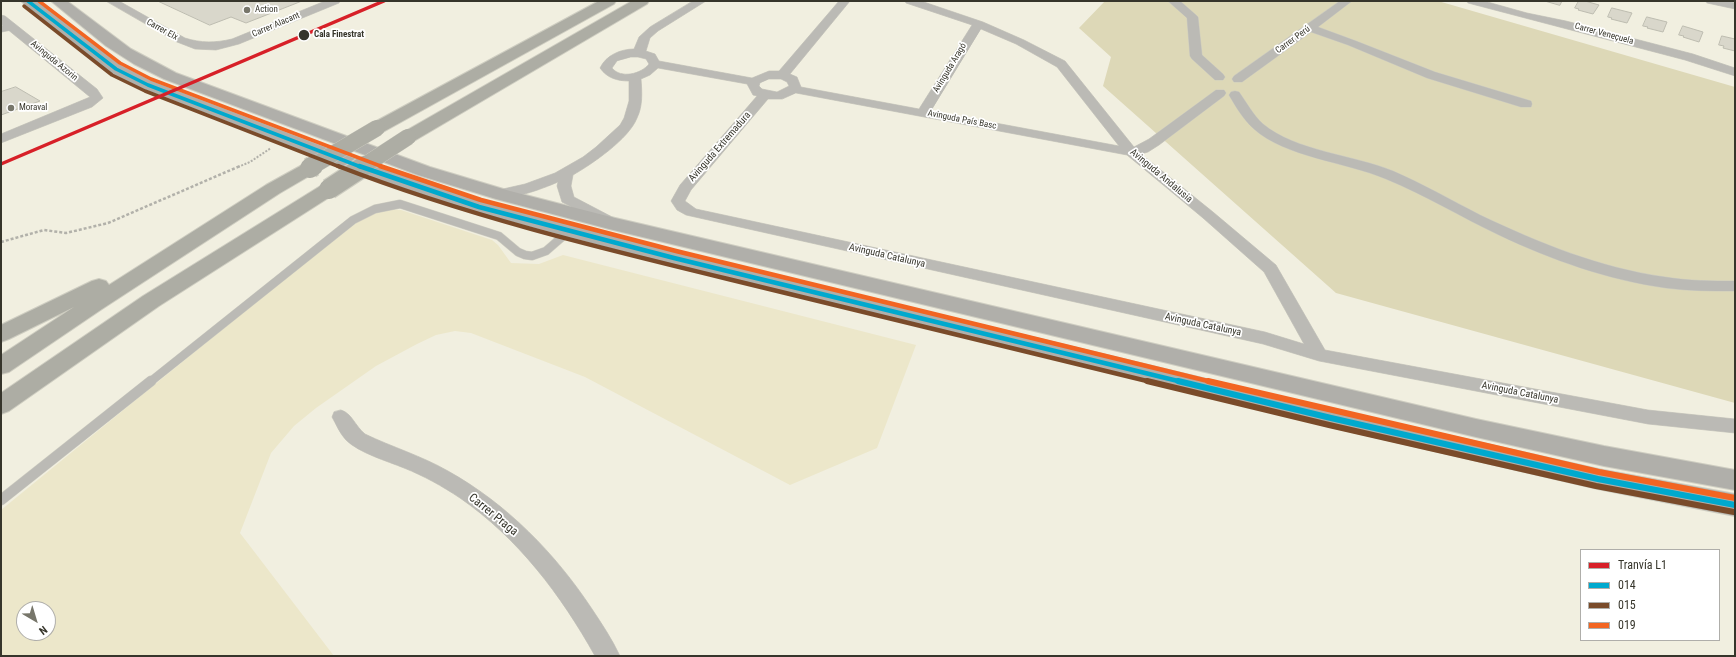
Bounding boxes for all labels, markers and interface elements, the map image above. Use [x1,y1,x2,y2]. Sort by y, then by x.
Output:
marker: Action [242,5,252,15]
place label: Action [255,5,278,15]
street label: Carrer Alacant [250,10,302,40]
street label: Carrer Elx [144,17,180,43]
street label: Carrer Veneçuela [1573,21,1635,47]
street label: Carrer Perú [1274,24,1312,56]
marker: Cala Finestrat [297,28,311,42]
place label: Cala Finestrat [314,30,364,40]
street label: Avinguda Azorin [28,39,80,83]
street label: Avinguda Aragó [931,41,969,95]
marker: Moraval [6,103,16,113]
place label: Moraval [19,103,47,113]
street label: Avinguda País Basc [927,108,997,132]
street label: Avinguda Extremadura [686,110,754,184]
street label: Avinguda Andalusia [1127,146,1195,206]
street label: Avinguda Catalunya [848,241,926,271]
street label: Avinguda Catalunya [1164,311,1242,339]
street label: Avinguda Catalunya [1481,380,1559,406]
street label: Carrer Praga [465,491,521,539]
legend [1580,549,1720,641]
text: Tranvía L1 [1618,558,1667,572]
text: 014 [1618,578,1636,592]
text: 015 [1618,598,1636,612]
north arrow [16,601,56,641]
text: 019 [1618,618,1636,632]
text: N [36,623,50,637]

